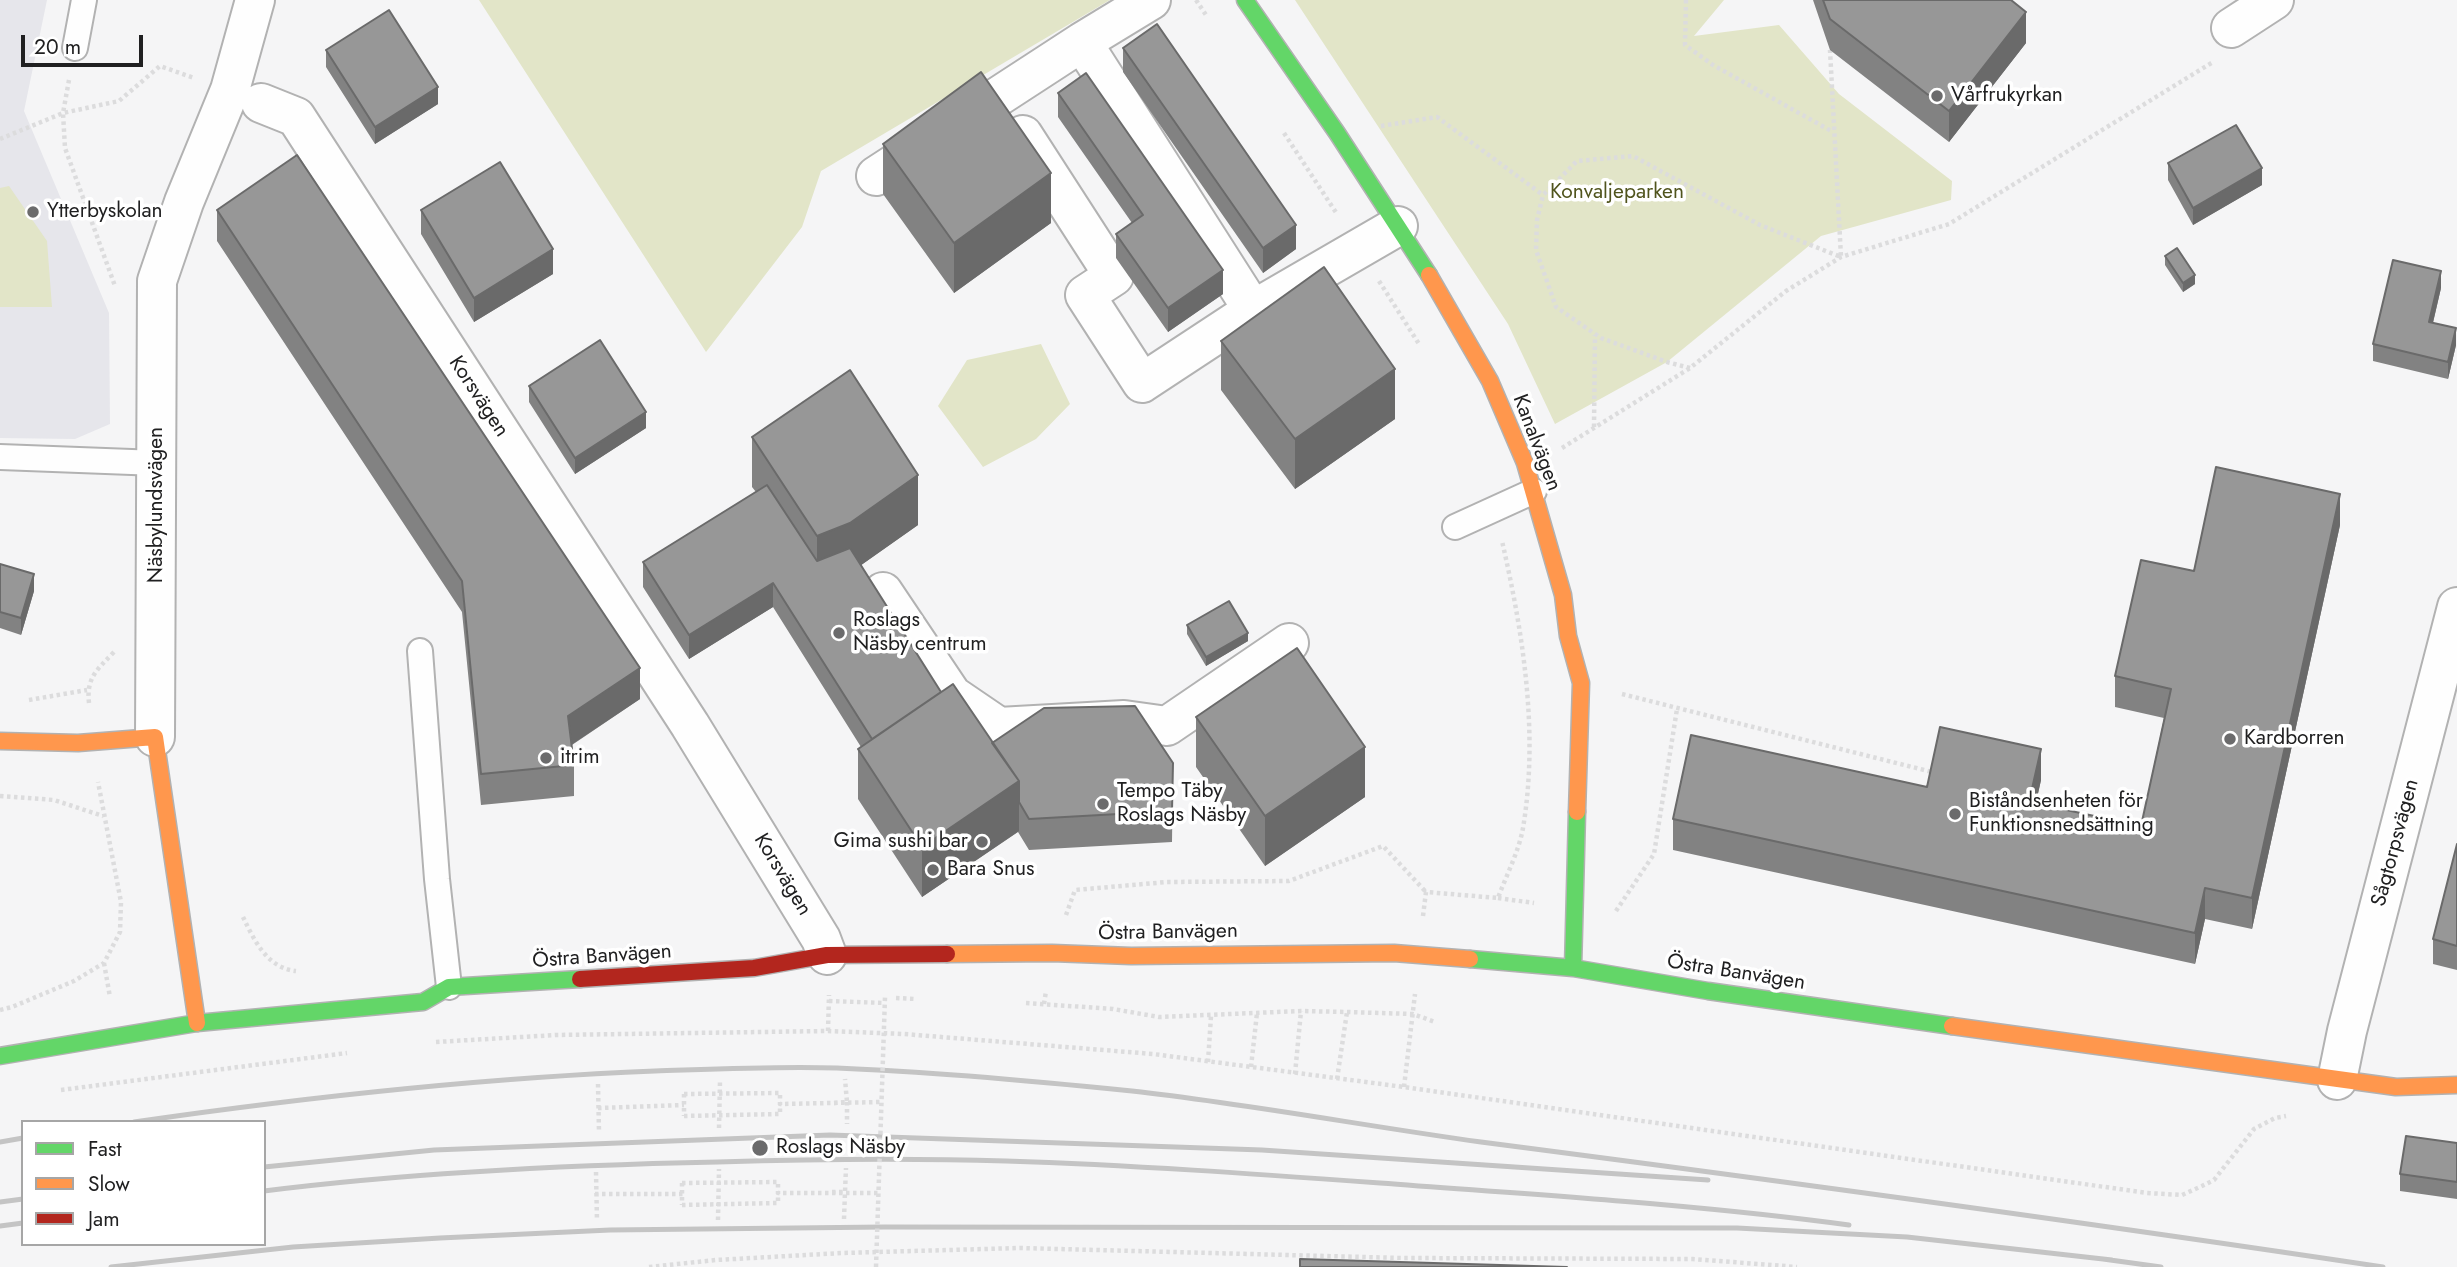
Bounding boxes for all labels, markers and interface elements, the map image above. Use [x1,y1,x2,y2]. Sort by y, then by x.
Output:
scale bar [24,21,147,65]
text: 20 m [34,32,81,62]
place label: Vårfrukyrkan [1951,83,2063,109]
marker: Vårfrukyrkan [1929,88,1945,104]
park label: Konvaljeparken [1550,180,1684,206]
place label: Ytterbyskolan [47,199,163,225]
marker: Ytterbyskolan [25,204,41,220]
street label: Korsvägen [443,352,513,442]
street label: Kanalvägen [1506,391,1566,495]
street label: Näsbylundsvägen [144,427,170,583]
place label: Roslags Näsby centrum [853,608,987,658]
marker: Roslags Näsby centrum [831,625,847,641]
place label: Kardborren [2244,726,2345,752]
marker: Kardborren [2222,731,2238,747]
place label: itrim [560,745,600,771]
marker: itrim [538,750,554,766]
street label: Sågtorpsvägen [2367,777,2425,909]
place label: Tempo Täby Roslags Näsby [1117,779,1246,829]
place label: Biståndsenheten för Funktionsnedsättning [1969,789,2154,839]
marker: Tempo Täby Roslags Näsby [1095,796,1111,812]
marker: Biståndsenheten för Funktionsnedsättning [1947,806,1963,822]
street label: Korsvägen [748,829,816,921]
place label: Gima sushi bar [833,829,968,855]
marker: Gima sushi bar [974,834,990,850]
place label: Bara Snus [947,857,1034,883]
marker: Bara Snus [925,862,941,878]
street label: Östra Banvägen [1098,919,1238,947]
street label: Östra Banvägen [531,940,673,974]
street label: Östra Banvägen [1665,950,1807,996]
legend [21,1120,266,1246]
text: Fast [88,1134,121,1164]
place label: Roslags Näsby [776,1135,905,1161]
marker: Roslags Näsby [750,1138,770,1158]
text: Slow [88,1169,130,1199]
text: Jam [88,1204,120,1234]

